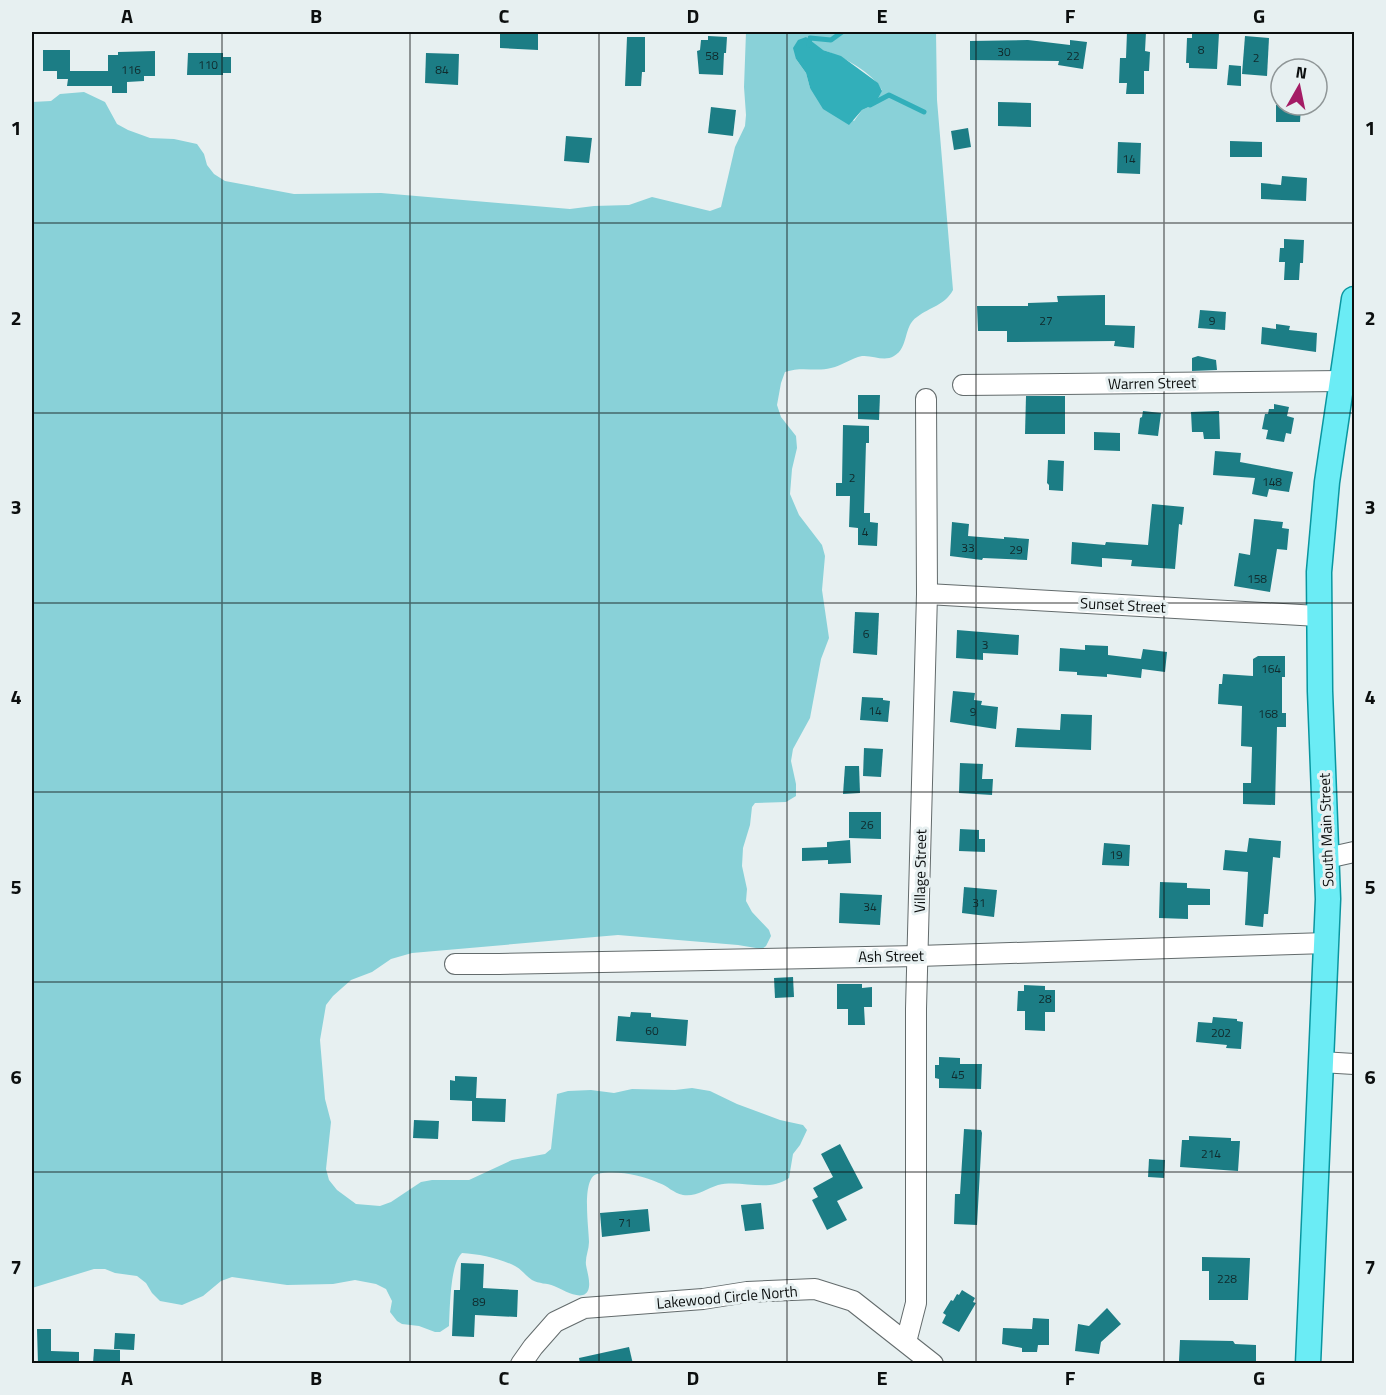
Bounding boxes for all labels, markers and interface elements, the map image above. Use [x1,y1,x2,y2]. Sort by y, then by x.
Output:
text: A [121,0,133,31]
text: B [310,0,322,31]
text: C [499,0,510,31]
text: D [687,0,699,31]
text: E [876,0,888,31]
text: F [1065,0,1076,31]
text: G [1253,0,1265,31]
house number: 8 [1198,40,1205,59]
house number: 30 [997,42,1011,61]
house number: 58 [705,46,719,65]
house number: 22 [1066,46,1080,65]
house number: 2 [1253,48,1259,67]
house number: 110 [198,55,218,74]
north arrow [1269,57,1329,117]
text: N [1294,59,1309,85]
house number: 116 [121,60,141,79]
house number: 84 [435,60,449,79]
text: 1 [10,112,22,143]
text: 1 [1364,112,1376,143]
house number: 14 [1122,149,1136,168]
text: 2 [10,302,22,333]
text: 2 [1364,302,1376,333]
house number: 27 [1039,311,1053,330]
house number: 9 [1209,311,1216,330]
street label: Warren Street [1108,371,1197,395]
house number: 2 [849,468,855,487]
house number: 148 [1262,472,1282,491]
text: 3 [10,491,22,522]
text: 3 [1364,491,1376,522]
house number: 4 [862,522,869,541]
house number: 33 [961,538,975,557]
house number: 29 [1009,540,1023,559]
house number: 158 [1247,569,1267,588]
street label: Sunset Street [1080,591,1167,619]
house number: 6 [863,624,870,643]
house number: 3 [982,635,988,654]
house number: 164 [1261,659,1281,678]
text: 4 [10,681,22,712]
text: 4 [1364,681,1376,712]
house number: 14 [868,701,882,720]
house number: 9 [970,702,977,721]
house number: 168 [1258,704,1278,723]
street label: South Main Street [1312,772,1339,887]
house number: 26 [860,815,874,834]
street label: Village Street [908,828,932,913]
house number: 19 [1109,845,1123,864]
text: 5 [10,871,22,902]
text: 5 [1364,871,1376,902]
house number: 31 [972,893,986,912]
house number: 34 [863,897,877,916]
street label: Ash Street [858,944,925,968]
house number: 28 [1038,989,1052,1008]
house number: 60 [645,1021,659,1040]
house number: 202 [1211,1023,1231,1042]
text: 6 [10,1061,22,1092]
text: 6 [1364,1061,1376,1092]
house number: 45 [951,1065,965,1084]
house number: 214 [1201,1144,1221,1163]
house number: 71 [618,1213,632,1232]
text: 7 [10,1251,22,1282]
text: 7 [1364,1251,1376,1282]
house number: 228 [1217,1269,1237,1288]
street label: Lakewood Circle North [656,1279,798,1315]
house number: 89 [472,1292,486,1311]
text: A [121,1362,133,1393]
text: B [310,1362,322,1393]
text: C [499,1362,510,1393]
text: D [687,1362,699,1393]
text: E [876,1362,888,1393]
text: F [1065,1362,1076,1393]
text: G [1253,1362,1265,1393]

